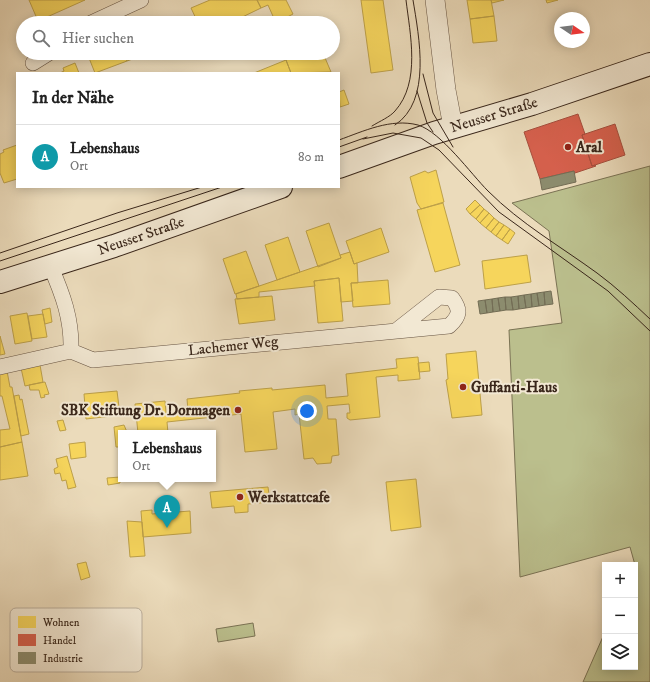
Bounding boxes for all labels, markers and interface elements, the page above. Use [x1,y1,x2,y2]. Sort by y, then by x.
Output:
north arrow [554,12,590,48]
search box [16,16,340,60]
icon: search [30,27,52,49]
text: Hier suchen [62,29,134,48]
text: In der Nähe [32,87,114,109]
street label: Neusser Straße [448,93,540,137]
place label: Aral [575,138,603,157]
text: Lebenshaus [70,139,140,158]
marker: Aral [563,142,573,152]
text: A [41,149,49,165]
text: 80 m [298,149,324,165]
text: Ort [70,158,88,174]
street label: Neusser Straße [95,212,187,260]
street label: Lachemer Weg [187,332,280,360]
place label: Guffanti-Haus [471,378,557,397]
marker: Guffanti-Haus [458,382,468,392]
place label: SBK Stiftung Dr. Dormagen [61,401,230,420]
your location [297,401,317,421]
marker: SBK Stiftung Dr. Dormagen [233,405,243,415]
popup [118,430,216,482]
text: Lebenshaus [132,439,202,458]
text: Ort [132,458,150,474]
place label: Werkstattcafe [247,488,331,507]
marker: Werkstattcafe [235,492,245,502]
pin: A [154,495,180,528]
map controls [602,562,638,670]
button: + [602,562,638,598]
button: − [602,598,638,634]
legend [10,608,142,672]
text: Wohnen [42,616,80,630]
text: Handel [43,634,77,648]
button: layers [602,634,638,670]
text: Industrie [43,652,83,666]

